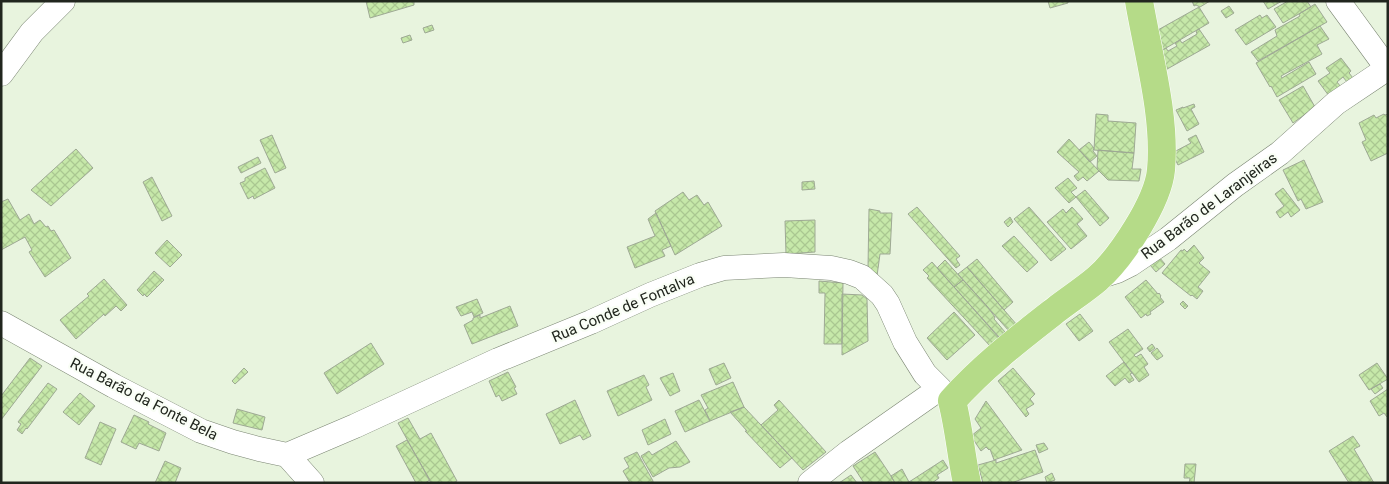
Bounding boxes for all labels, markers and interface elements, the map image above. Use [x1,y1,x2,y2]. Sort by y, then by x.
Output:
street label: Rua Barão de Laranjeiras [1137,149,1281,263]
street label: Rua Conde de Fontalva [549,270,697,346]
street label: Rua Barão da Fonte Bela [67,354,221,444]

